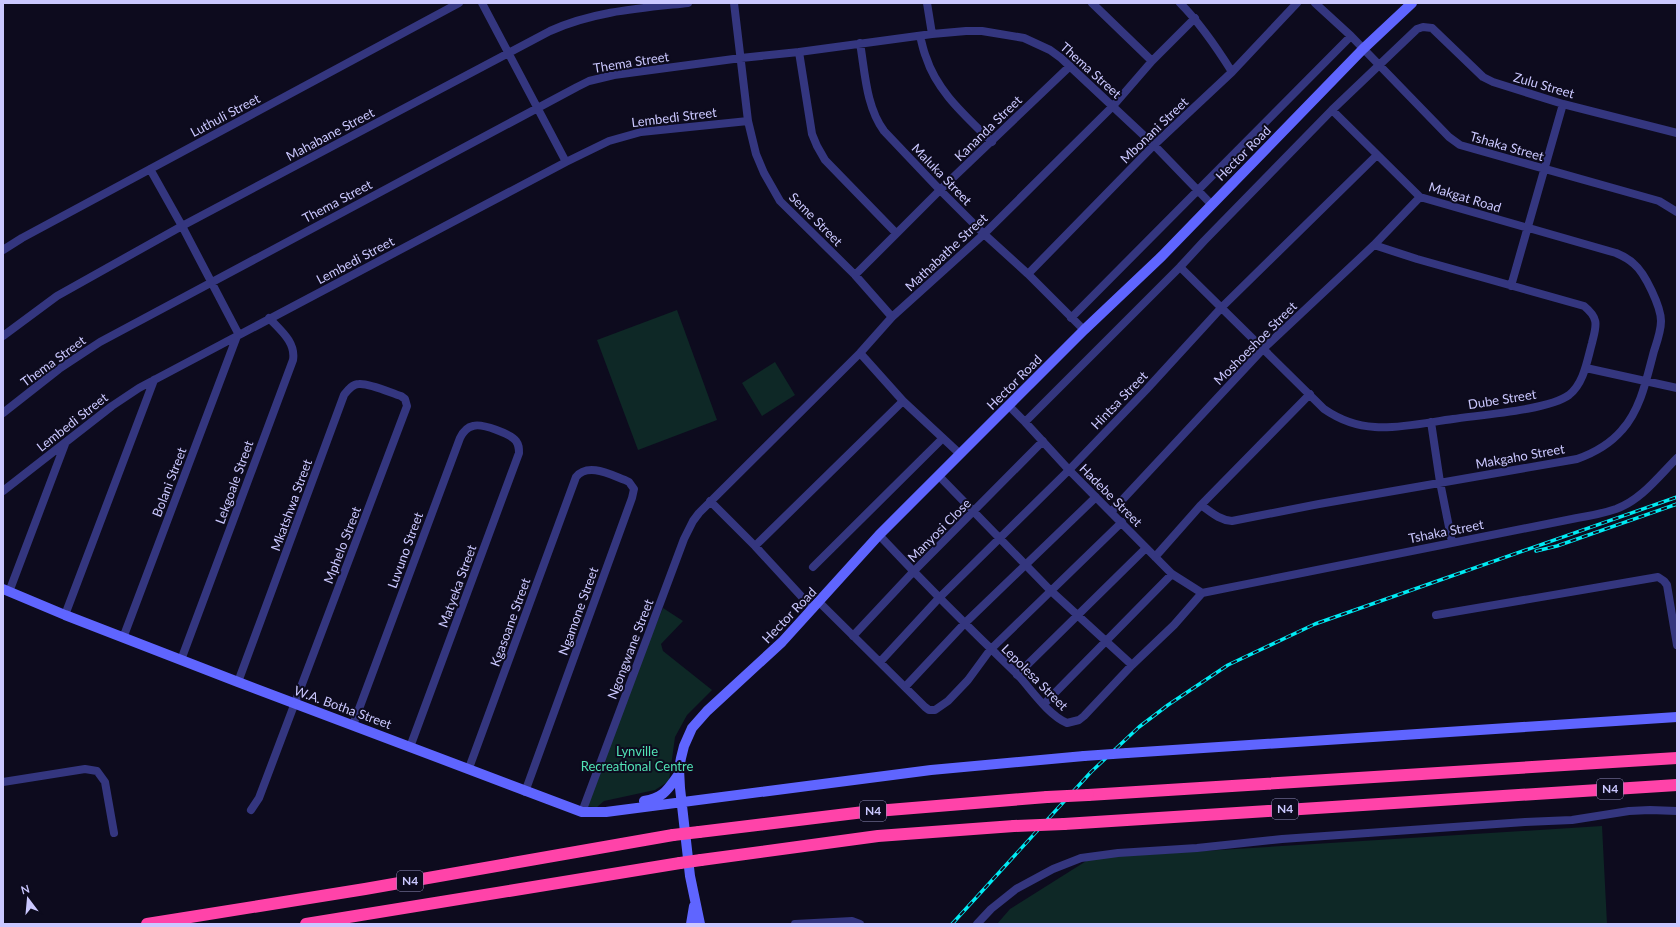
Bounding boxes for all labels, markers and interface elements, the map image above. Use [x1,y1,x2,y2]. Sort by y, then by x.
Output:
street label: Thema Street [1057,38,1125,102]
street label: Thema Street [592,48,670,76]
street label: Zulu Street [1512,69,1577,101]
street label: Luthuli Street [187,90,263,140]
street label: Kananda Street [951,92,1025,164]
street label: Mbonani Street [1117,93,1192,166]
street label: Mahabane Street [283,104,377,164]
street label: Lembedi Street [630,104,718,130]
street label: Hector Road [1212,122,1274,184]
street label: Tshaka Street [1468,128,1546,164]
street label: Maluka Street [909,140,976,208]
street label: Thema Street [300,176,375,226]
street label: Makgat Road [1427,178,1503,216]
street label: Seme Street [786,189,846,249]
street label: Mathabathe Street [902,210,991,294]
street label: Lembedi Street [313,233,397,287]
street label: Moshoeshoe Street [1210,298,1300,388]
street label: Thema Street [17,332,89,390]
street label: Hector Road [983,351,1045,413]
street label: Hintsa Street [1087,367,1151,432]
street label: Dube Street [1467,386,1538,412]
street label: Lembedi Street [33,389,111,455]
street label: Lekgoale Street [211,438,257,526]
street label: Makgaho Street [1474,440,1566,472]
street label: Bolani Street [148,445,190,519]
street label: Mkatshwa Street [267,457,315,553]
street label: Hadebe Street [1076,460,1146,530]
street label: Manyosi Close [904,495,974,565]
street label: Mphelo Street [320,504,364,586]
street label: Luvuno Street [384,510,426,590]
street label: Tshaka Street [1407,516,1485,546]
street label: Matyeka Street [435,542,479,630]
street label: Ngamone Street [555,564,601,657]
street label: Kgasoane Street [487,575,534,668]
street label: Hector Road [758,584,820,646]
street label: Ngongwane Street [604,596,657,701]
street label: Lepolesa Street [998,640,1072,714]
street label: W.A. Botha Street [292,682,394,732]
park label: Lynville Recreational Centre [581,743,693,774]
road number: N4 [1597,779,1623,799]
road number: N4 [1272,799,1298,819]
road number: N4 [860,801,886,821]
road number: N4 [397,871,423,891]
north arrow [8,879,48,919]
text: N [19,881,31,896]

